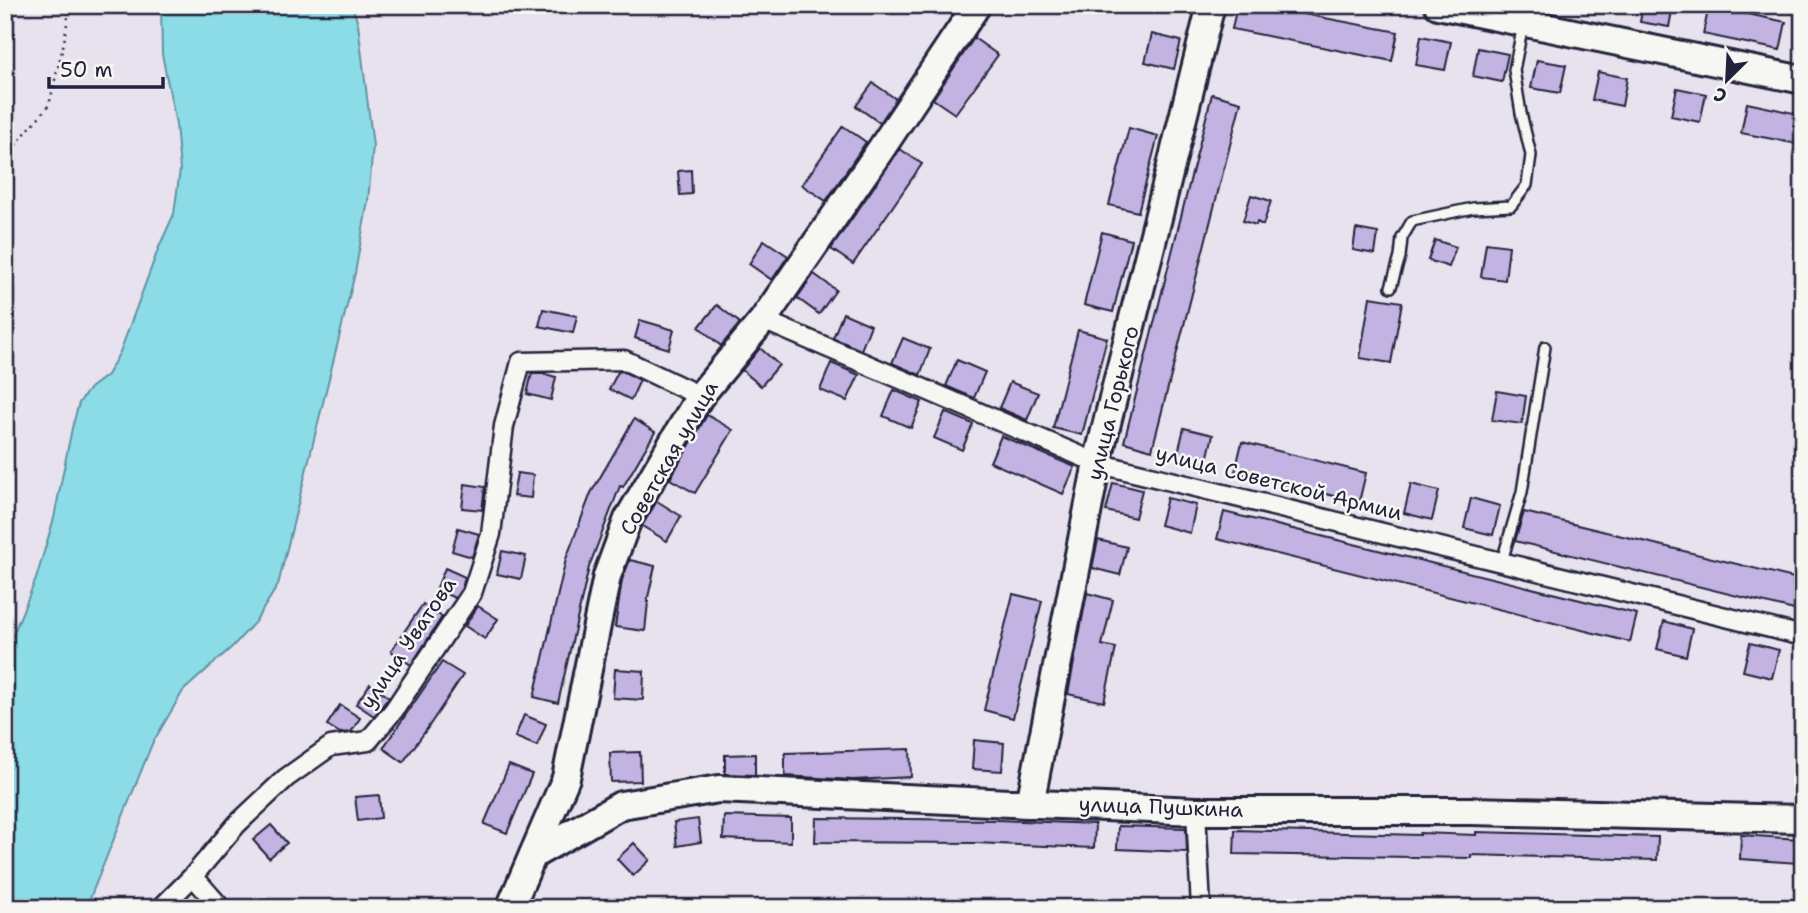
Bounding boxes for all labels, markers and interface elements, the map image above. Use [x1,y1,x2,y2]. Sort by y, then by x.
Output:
scale bar [49,46,163,90]
north arrow [1692,46,1762,116]
text: 50 m [60,56,113,84]
text: С [1710,81,1731,109]
street label: улица Горького [1080,323,1146,483]
street label: Советская улица [613,376,725,540]
street label: улица Советской Армии [1153,439,1405,527]
street label: улица Уватова [354,572,462,714]
street label: улица Пушкина [1078,790,1244,824]

